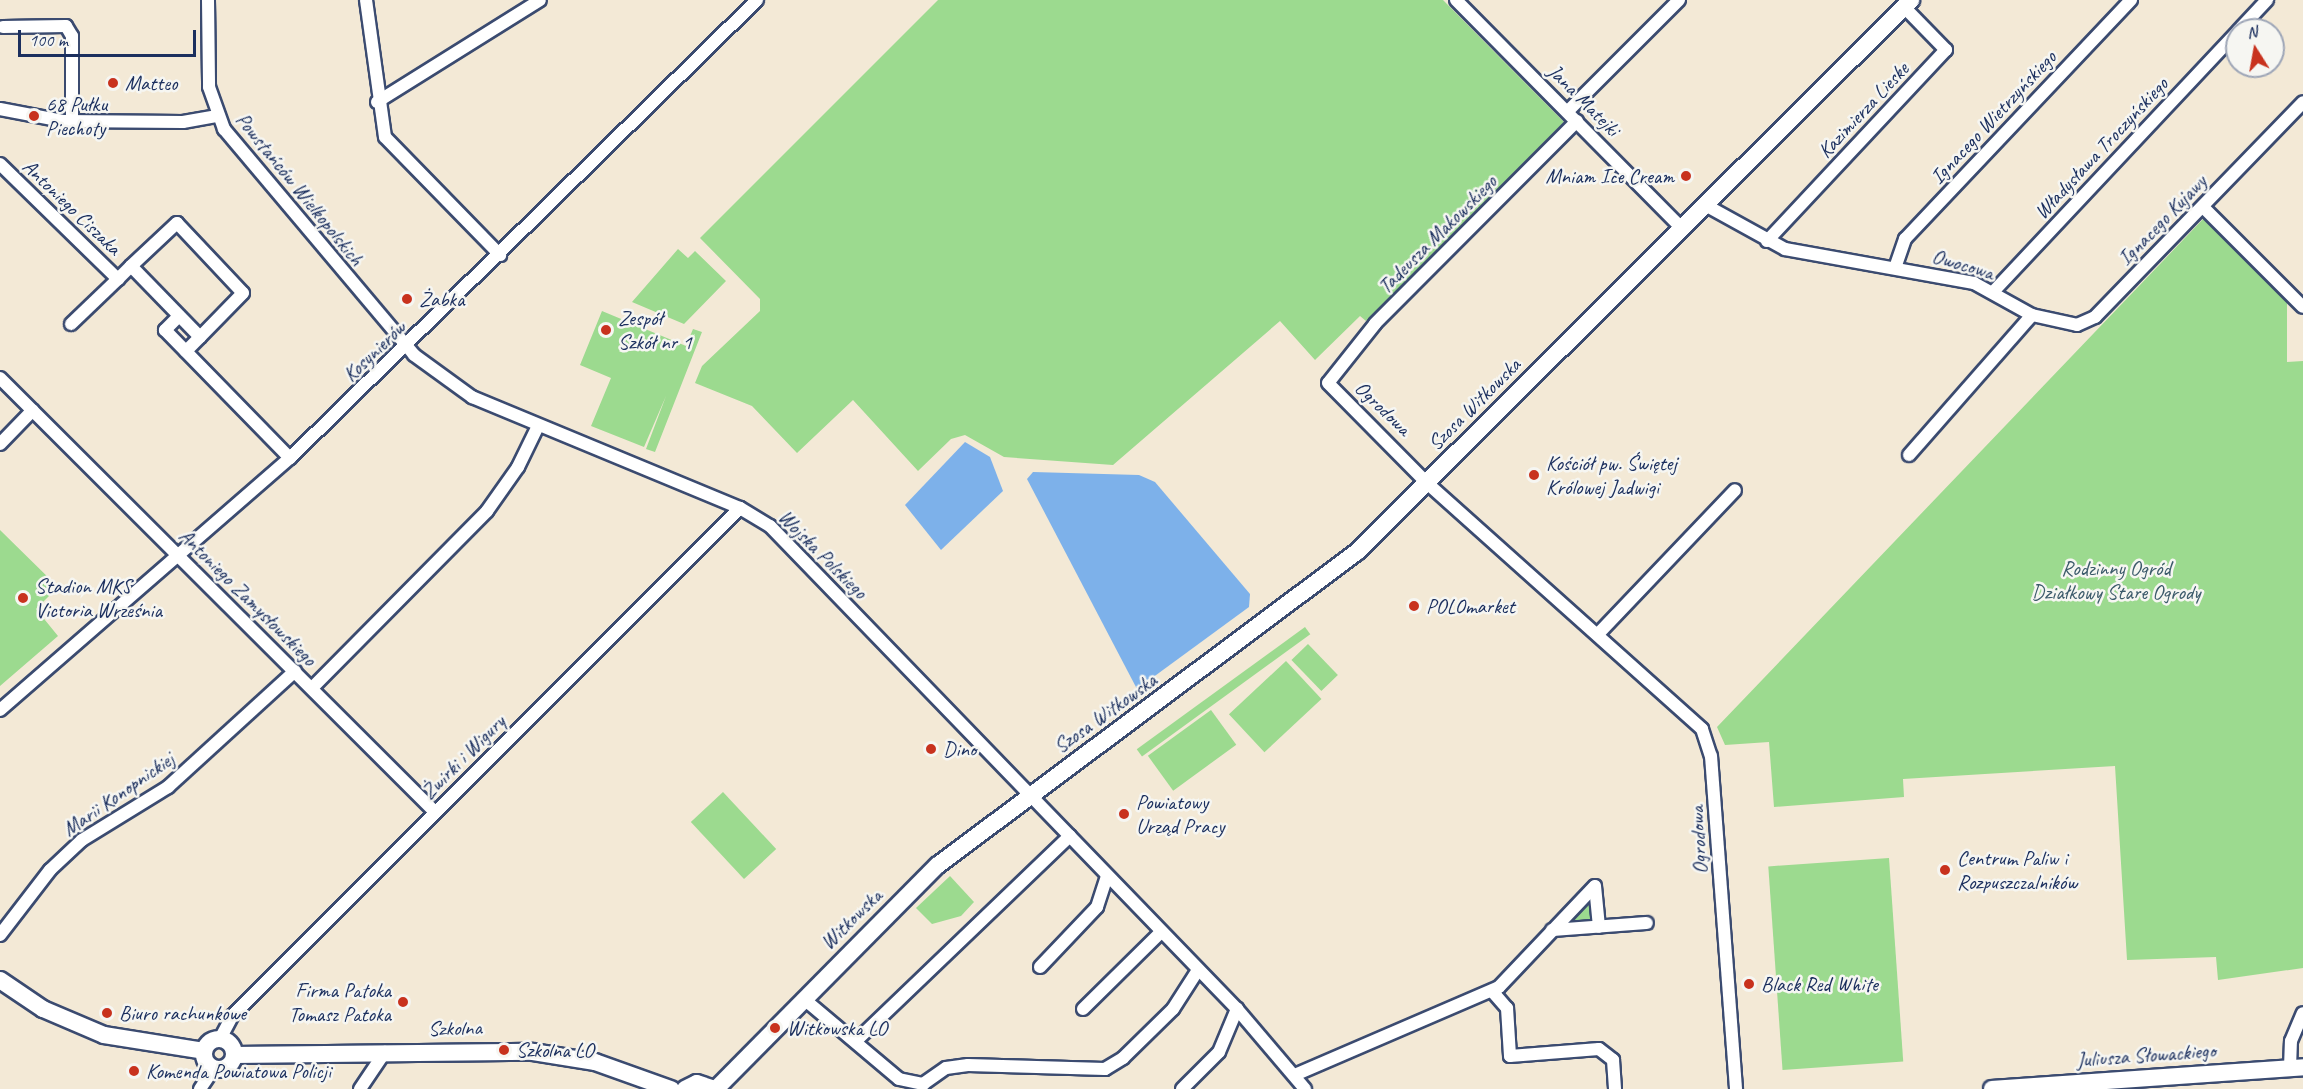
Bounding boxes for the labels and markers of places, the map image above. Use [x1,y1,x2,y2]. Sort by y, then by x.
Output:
place label: Matteo [125,70,177,96]
marker: Matteo [106,76,120,90]
place label: 68 Pułku Piechoty [46,91,107,141]
marker: 68 Pułku Piechoty [27,109,41,123]
place label: Mniam Ice Cream [1546,163,1674,189]
marker: Mniam Ice Cream [1679,169,1693,183]
place label: Żabka [419,286,464,312]
marker: Żabka [400,292,414,306]
place label: Zespół Szkół nr 1 [618,305,692,355]
marker: Zespół Szkół nr 1 [599,323,613,337]
place label: Kościół pw. Świętej Królowej Jadwigi [1546,450,1677,500]
marker: Kościół pw. Świętej Królowej Jadwigi [1527,468,1541,482]
place label: Stadion MKS Victoria Września [35,573,162,623]
marker: Stadion MKS Victoria Września [16,591,30,605]
place label: POLOmarket [1426,593,1515,619]
marker: POLOmarket [1407,599,1421,613]
place label: Dino [943,736,976,762]
marker: Dino [924,742,938,756]
place label: Powiatowy Urząd Pracy [1136,789,1224,839]
marker: Powiatowy Urząd Pracy [1117,807,1131,821]
place label: Centrum Paliw i Rozpuszczalników [1957,845,2077,895]
marker: Centrum Paliw i Rozpuszczalników [1938,863,1952,877]
place label: Black Red White [1761,971,1879,997]
place label: Firma Patoka Tomasz Patoka [288,977,391,1027]
marker: Black Red White [1742,977,1756,991]
marker: Firma Patoka Tomasz Patoka [396,995,410,1009]
place label: Biuro rachunkowe [119,1000,245,1026]
marker: Biuro rachunkowe [100,1006,114,1020]
place label: Witkowska LO [787,1015,887,1041]
marker: Witkowska LO [768,1021,782,1035]
place label: Szkolna LO [516,1037,594,1063]
marker: Szkolna LO [497,1043,511,1057]
place label: Komenda Powiatowa Policji [146,1058,331,1084]
marker: Komenda Powiatowa Policji [127,1064,141,1078]

